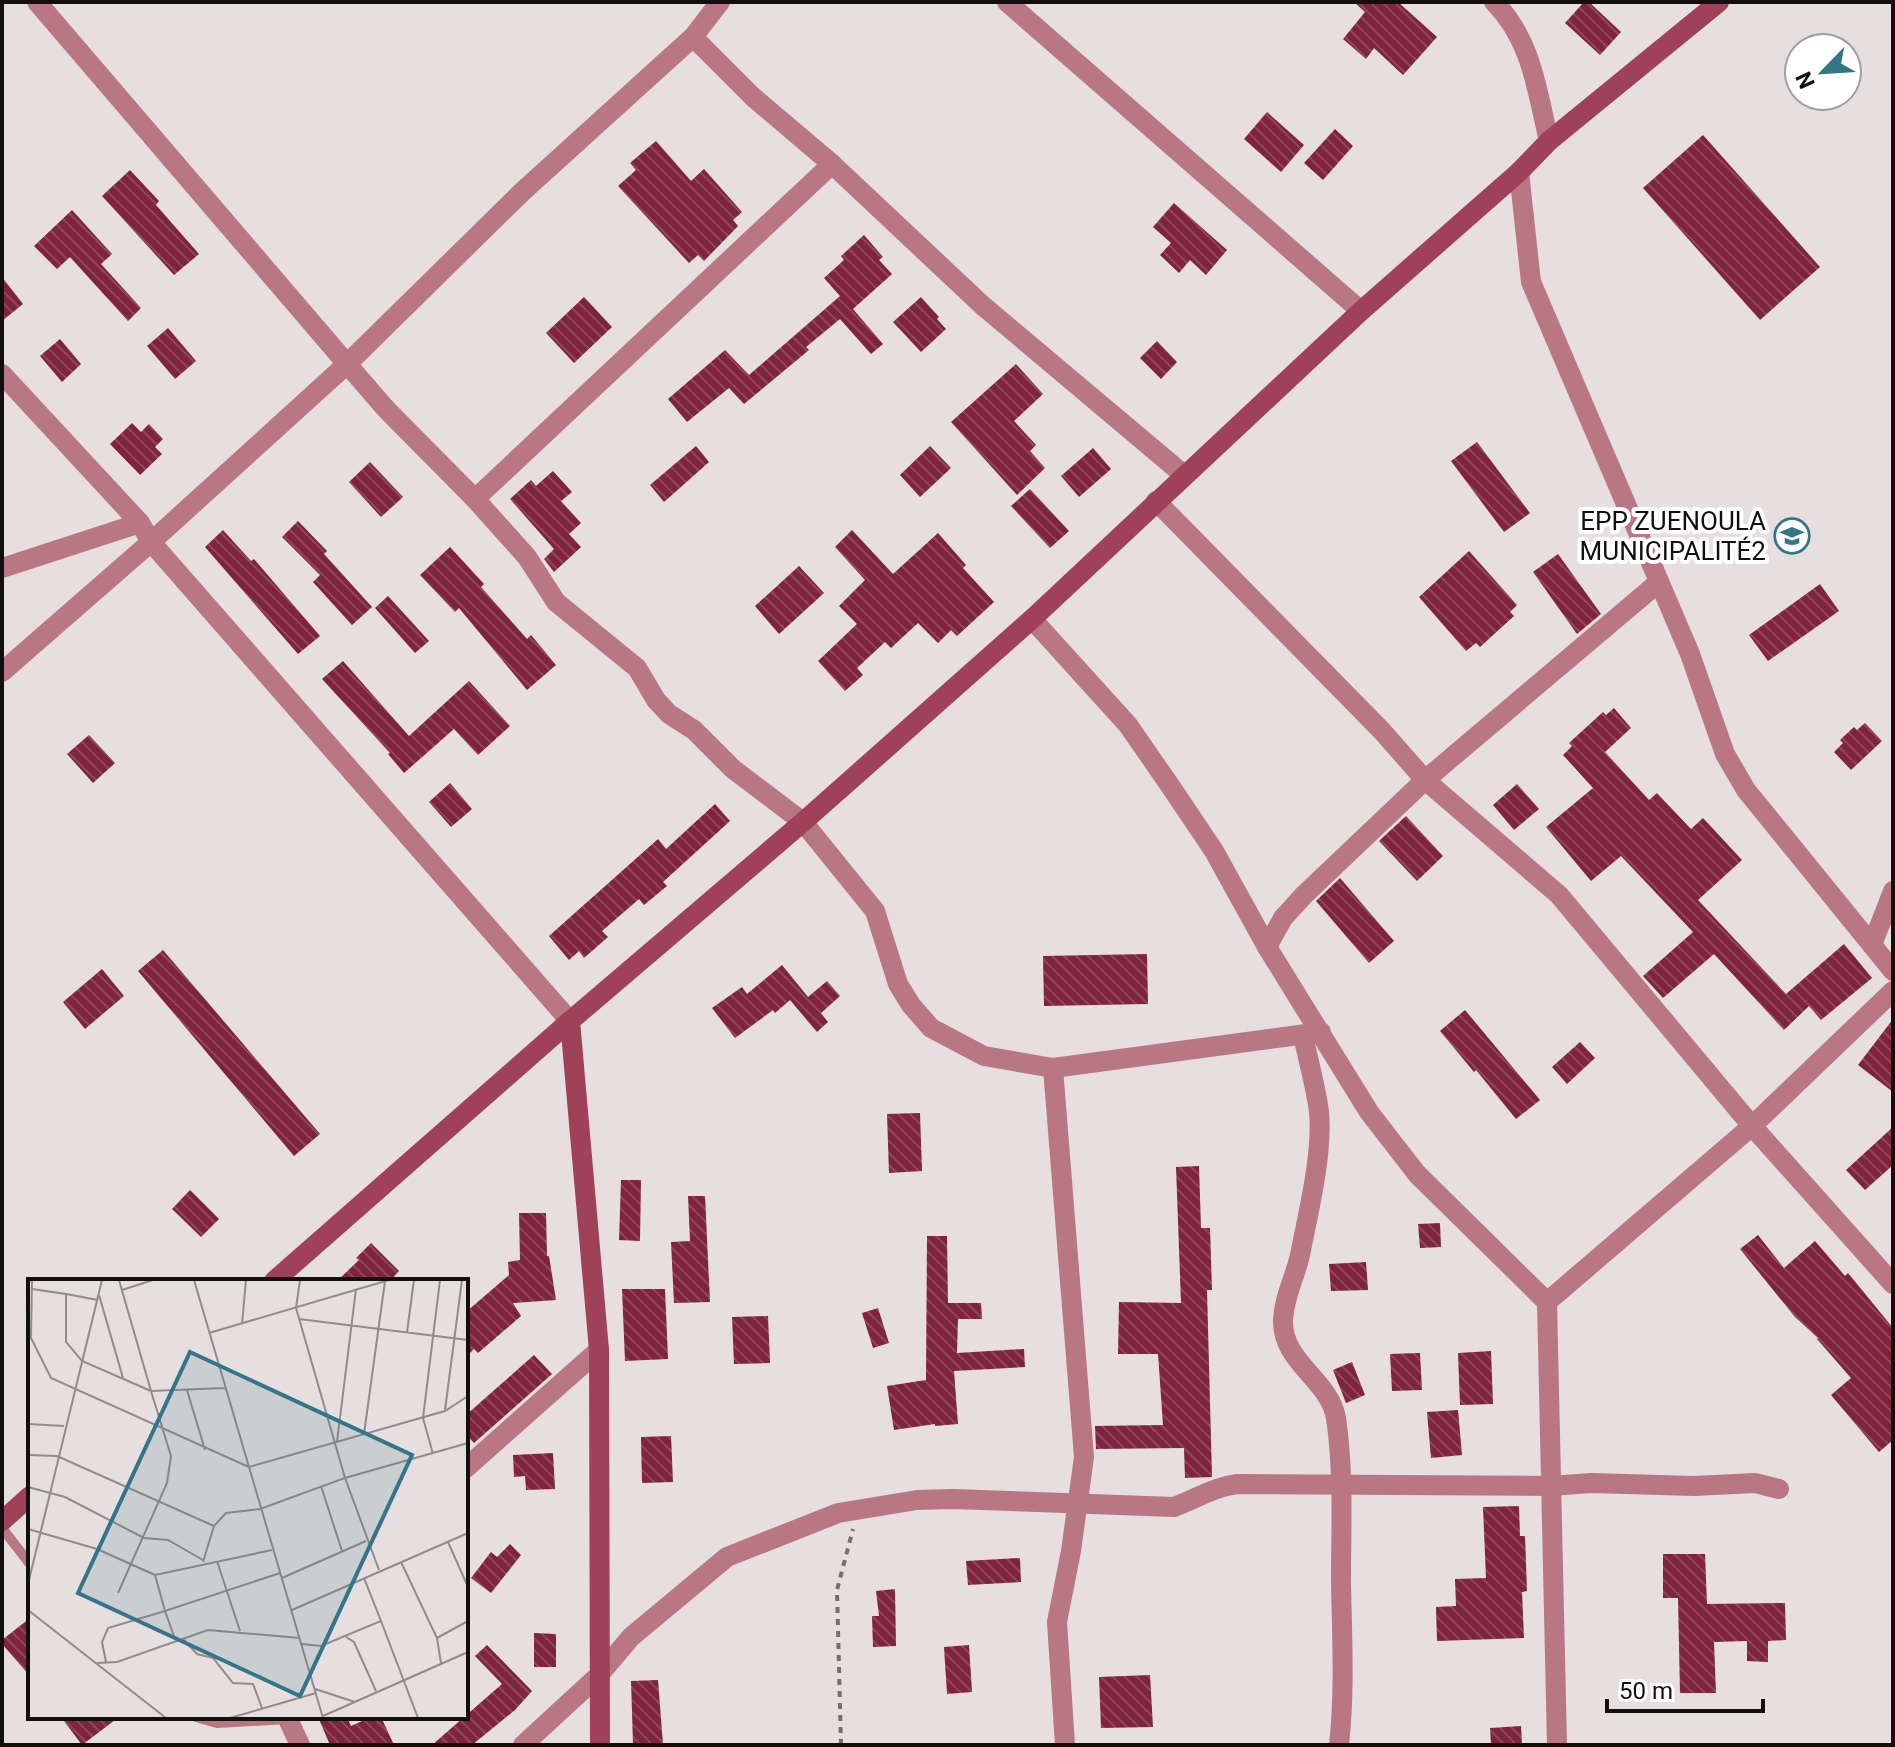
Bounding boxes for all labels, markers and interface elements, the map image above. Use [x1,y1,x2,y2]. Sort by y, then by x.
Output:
north arrow [1783,32,1863,112]
text: N [1791,68,1820,93]
place label: EPP ZUENOULA MUNICIPALITÉ2 [1580,506,1766,566]
school or university icon: EPP ZUENOULA MUNICIPALITÉ2 [1773,517,1811,555]
inset map [28,1279,468,1719]
scale bar [1607,1663,1763,1713]
text: 50 m [1619,1677,1673,1705]

